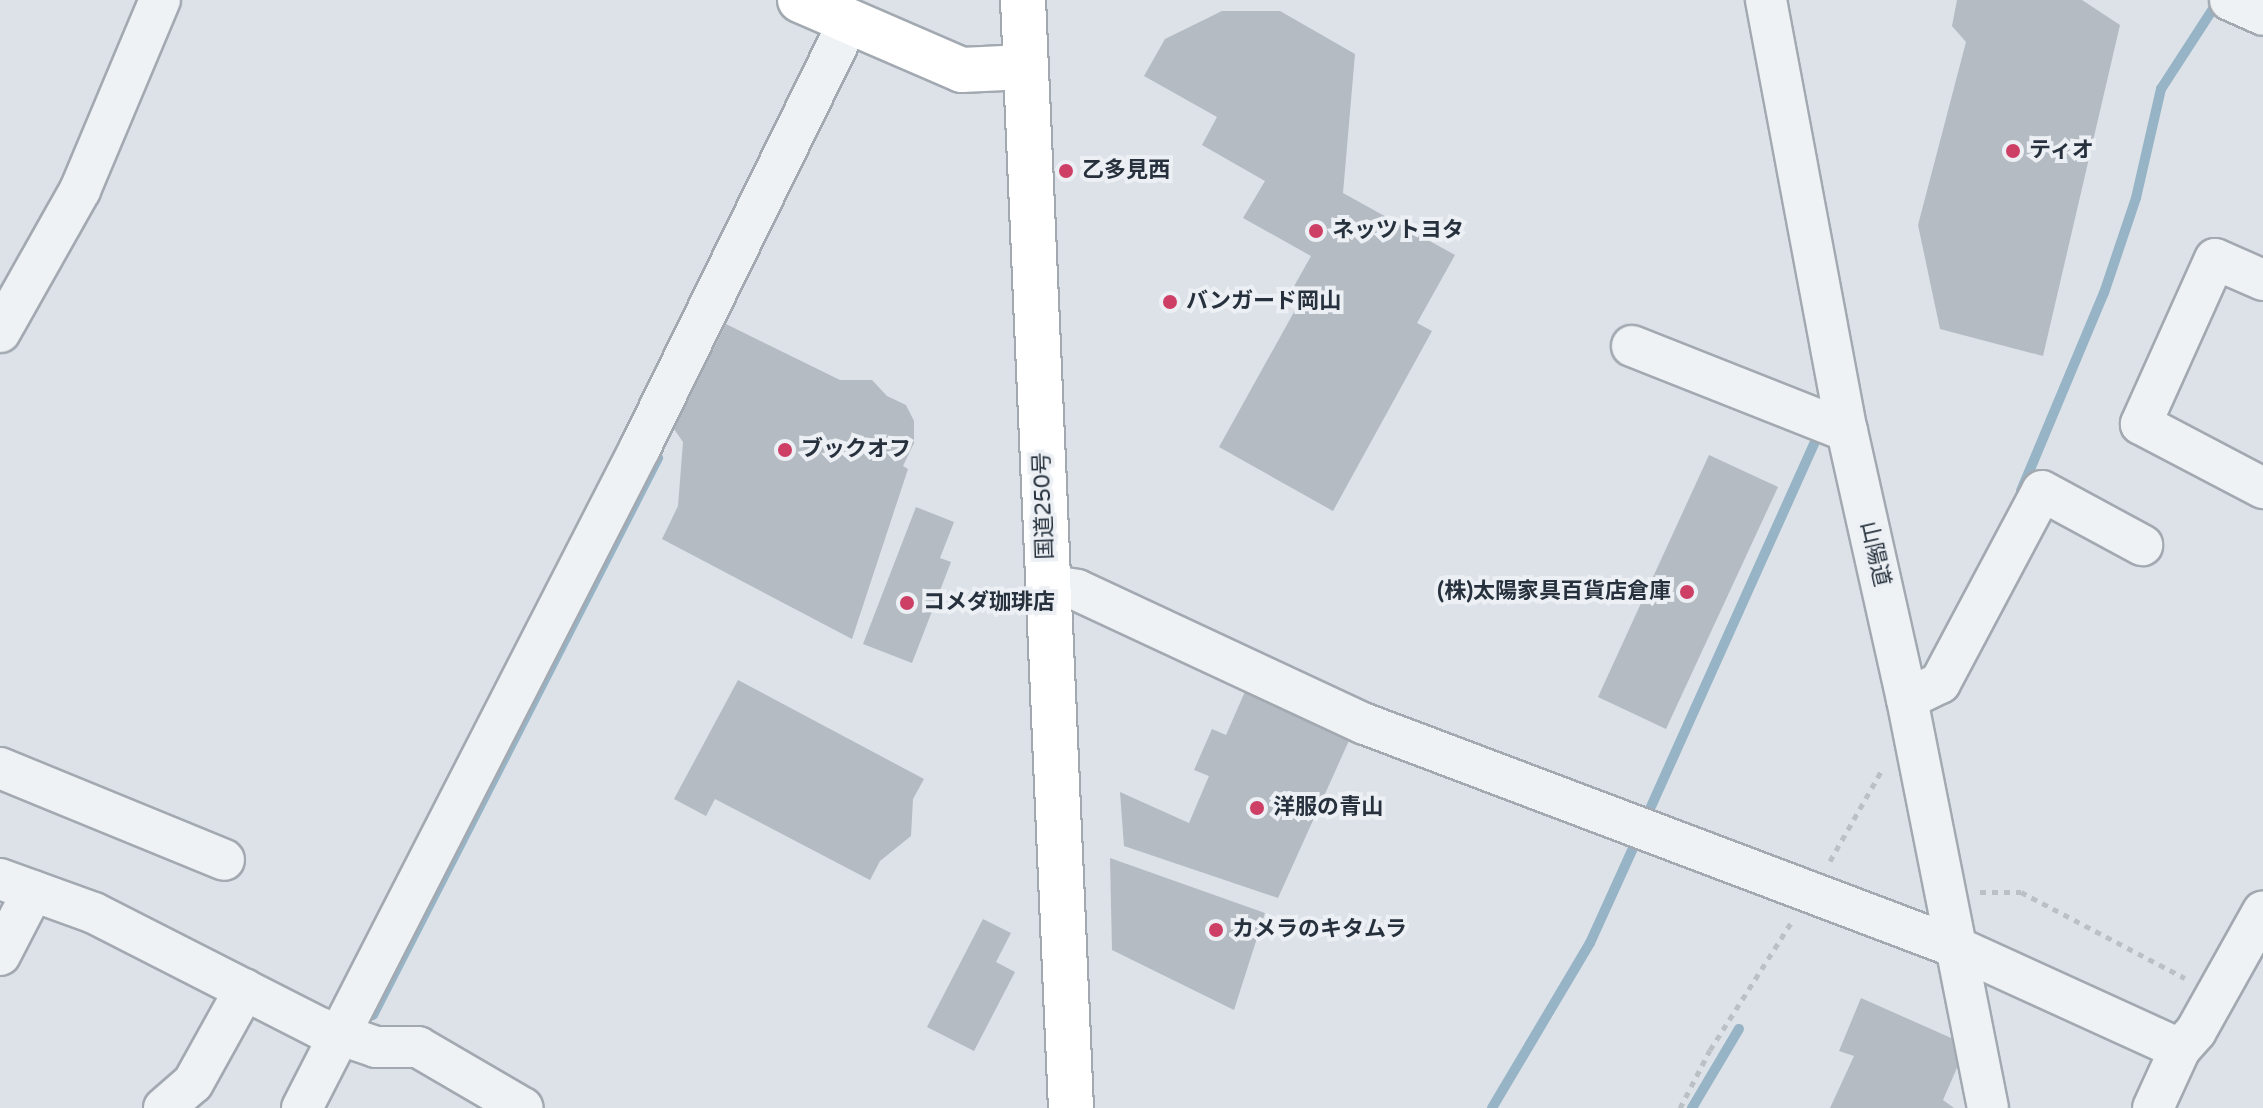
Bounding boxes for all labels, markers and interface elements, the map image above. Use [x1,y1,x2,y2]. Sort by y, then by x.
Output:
place label: ティオ [2029,138,2095,164]
marker: ティオ [2004,142,2022,160]
place label: 乙多見西 [1082,158,1170,184]
marker: 乙多見西 [1057,162,1075,180]
place label: ネッツトヨタ [1332,218,1464,244]
marker: ネッツトヨタ [1307,222,1325,240]
place label: バンガード岡山 [1186,289,1340,315]
marker: バンガード岡山 [1161,293,1179,311]
place label: ブックオフ [801,437,911,463]
marker: ブックオフ [776,441,794,459]
street label: 国道250号 [1029,452,1059,560]
street label: 山陽道 [1855,519,1895,589]
place label: (株)太陽家具百貨店倉庫 [1437,579,1671,605]
marker: (株)太陽家具百貨店倉庫 [1678,583,1696,601]
place label: コメダ珈琲店 [923,590,1055,616]
marker: コメダ珈琲店 [898,594,916,612]
place label: 洋服の青山 [1273,795,1383,821]
marker: 洋服の青山 [1248,799,1266,817]
place label: カメラのキタムラ [1232,917,1408,943]
marker: カメラのキタムラ [1207,921,1225,939]

